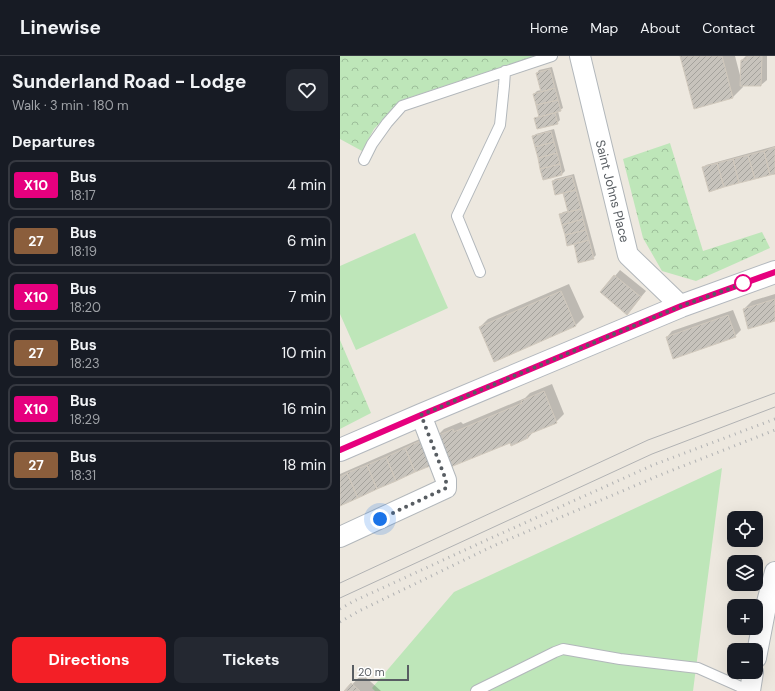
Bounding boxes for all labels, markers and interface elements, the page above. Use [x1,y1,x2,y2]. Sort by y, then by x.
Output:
text: Linewise [20,15,101,40]
text: Home [530,19,568,37]
text: Map [590,19,618,37]
text: About [640,19,680,37]
text: Contact [702,19,755,37]
text: Sunderland Road - Lodge [12,69,246,94]
button: heart [286,69,328,111]
text: Walk · 3 min · 180 m [12,97,129,114]
text: Departures [12,132,95,152]
street label: Saint Johns Place [592,138,633,244]
text: Bus [70,167,97,187]
text: 4 min [287,175,326,195]
text: X10 [24,176,48,194]
text: 18:17 [70,187,96,204]
text: Bus [70,223,97,243]
text: 6 min [287,231,326,251]
text: 27 [28,232,44,250]
text: 18:19 [70,243,97,260]
unlabelled marker [734,274,752,292]
text: Bus [70,279,97,299]
text: 7 min [288,287,326,307]
text: X10 [24,288,48,306]
text: 18:20 [70,299,101,316]
text: Bus [70,335,97,355]
text: 10 min [281,343,326,363]
text: 27 [28,344,44,362]
text: 18:23 [70,355,100,372]
text: Bus [70,391,97,411]
text: 16 min [282,399,326,419]
text: X10 [24,400,48,418]
text: 18:29 [70,411,100,428]
text: Bus [70,447,97,467]
text: 18 min [283,455,326,475]
text: 27 [28,456,44,474]
text: 18:31 [70,467,96,484]
your location [370,509,390,529]
map controls [727,511,763,679]
button: locate [727,511,763,547]
button: layers [727,555,763,591]
button: + [727,599,763,635]
button: Directions [12,637,166,683]
button: Tickets [174,637,328,683]
button: − [727,643,763,679]
scale bar [352,663,409,682]
text: 20 m [358,665,384,679]

